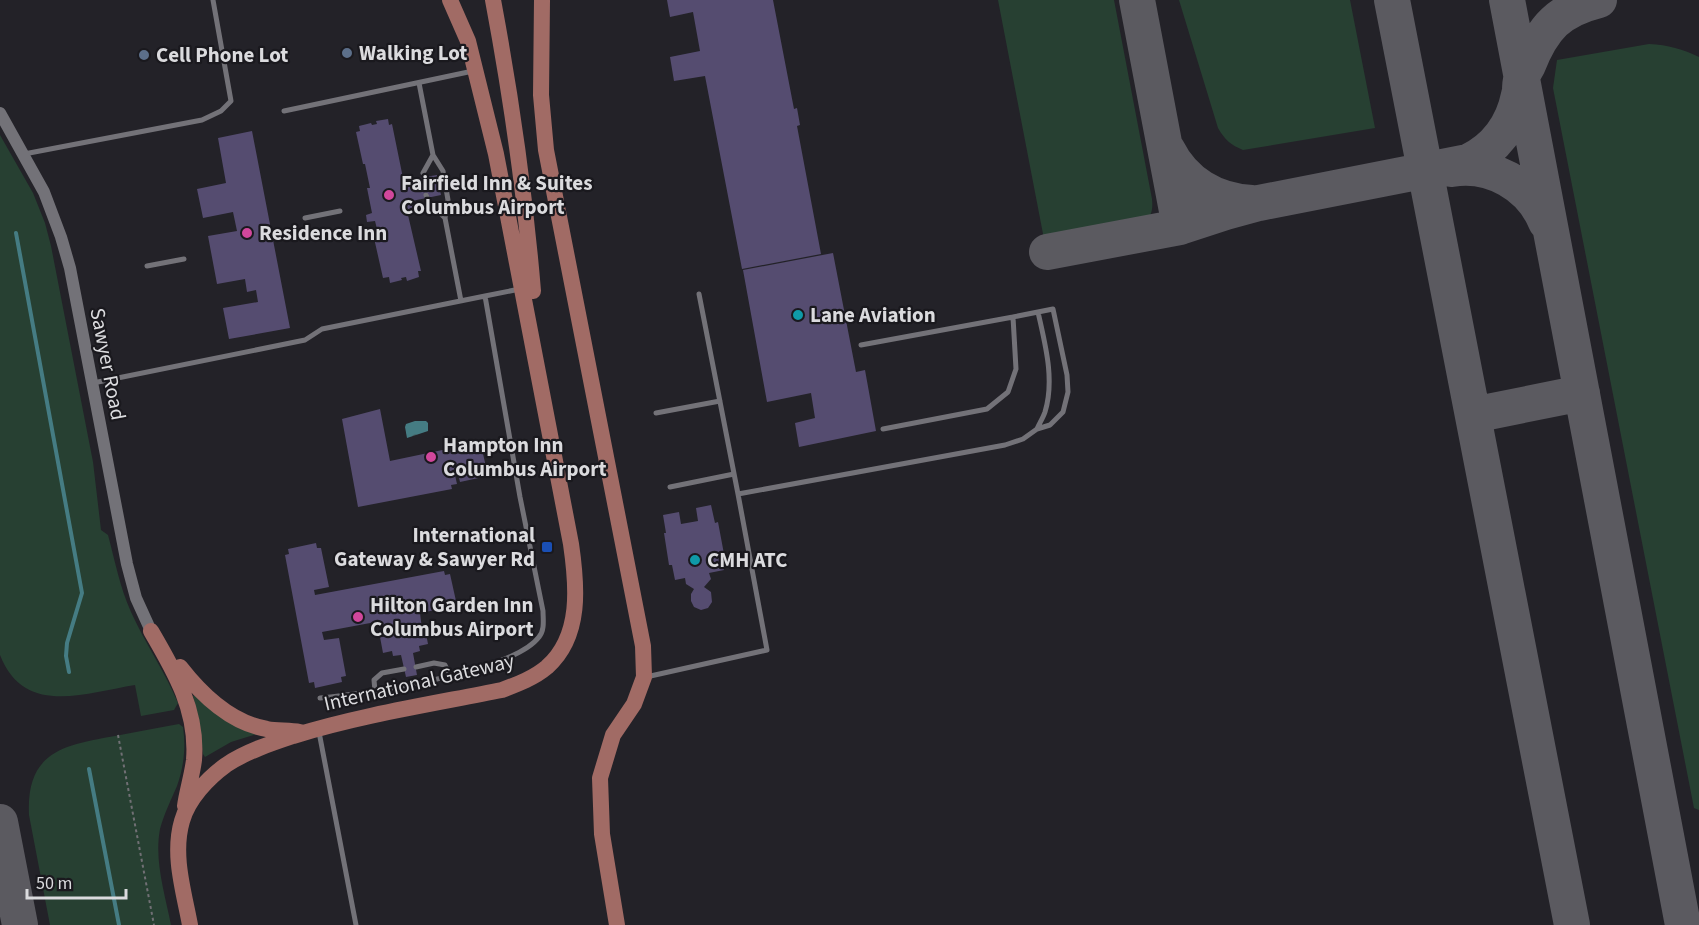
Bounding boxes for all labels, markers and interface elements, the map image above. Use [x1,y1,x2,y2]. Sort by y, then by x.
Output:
place label: Walking Lot [359,38,467,68]
place label: Cell Phone Lot [156,40,288,70]
marker: Walking Lot [340,46,354,60]
marker: Cell Phone Lot [137,48,151,62]
place label: Fairfield Inn & Suites Columbus Airport [401,168,593,222]
marker: Fairfield Inn & Suites Columbus Airport [382,188,396,202]
place label: Residence Inn [259,218,387,248]
marker: Residence Inn [240,226,254,240]
place label: Lane Aviation [810,300,936,330]
street label: Sawyer Road [82,305,134,423]
marker: Lane Aviation [791,308,805,322]
place label: Hampton Inn Columbus Airport [443,430,607,484]
marker: Hampton Inn Columbus Airport [424,450,438,464]
place label: International Gateway & Sawyer Rd [334,520,535,574]
marker: International Gateway & Sawyer Rd [540,540,554,554]
place label: CMH ATC [707,545,787,575]
marker: CMH ATC [688,553,702,567]
place label: Hilton Garden Inn Columbus Airport [370,590,534,644]
marker: Hilton Garden Inn Columbus Airport [351,610,365,624]
street label: International Gateway [321,645,517,718]
scale bar [27,862,126,900]
text: 50 m [36,871,72,896]

